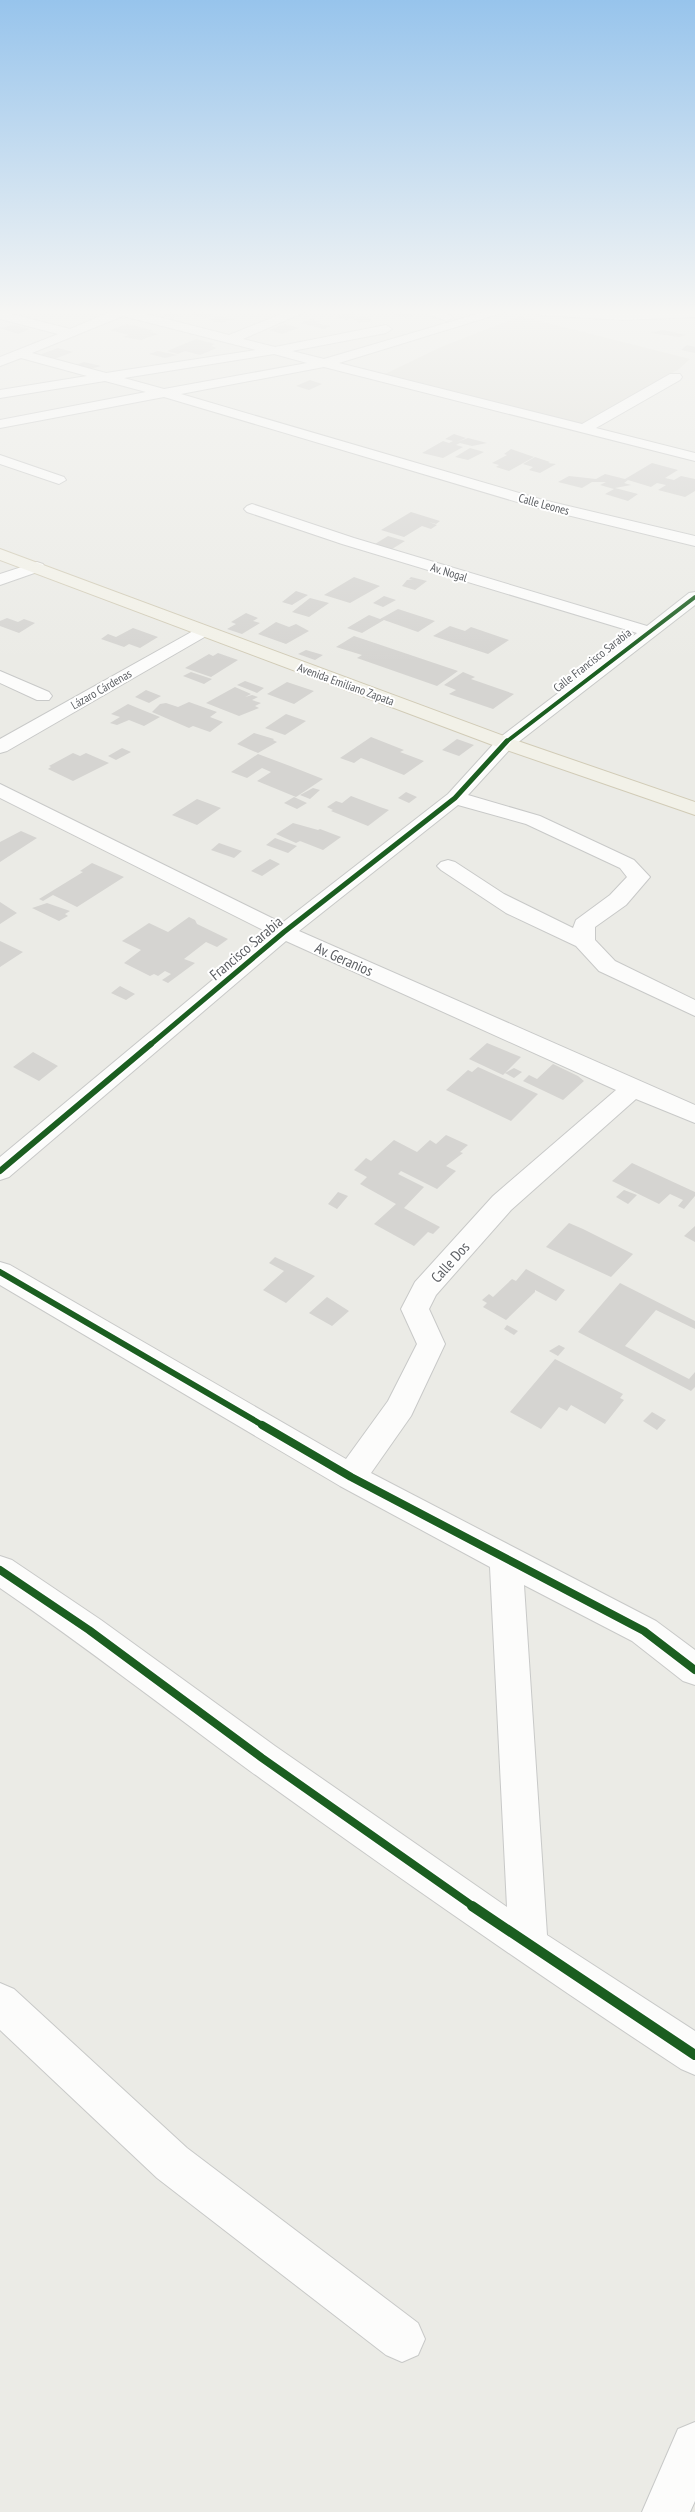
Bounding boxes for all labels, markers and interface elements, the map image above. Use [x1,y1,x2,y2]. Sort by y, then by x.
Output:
street label: Calle Leones [517,490,571,518]
street label: Av. Nogal [429,559,469,585]
street label: Calle Francisco Sarabia [550,625,634,695]
street label: Avenida Emiliano Zapata [296,660,397,709]
street label: Lázaro Cárdenas [68,666,134,712]
street label: Francisco Sarabia [206,912,286,984]
street label: Av. Geranios [312,938,376,980]
street label: Calle Dos [427,1238,473,1286]

